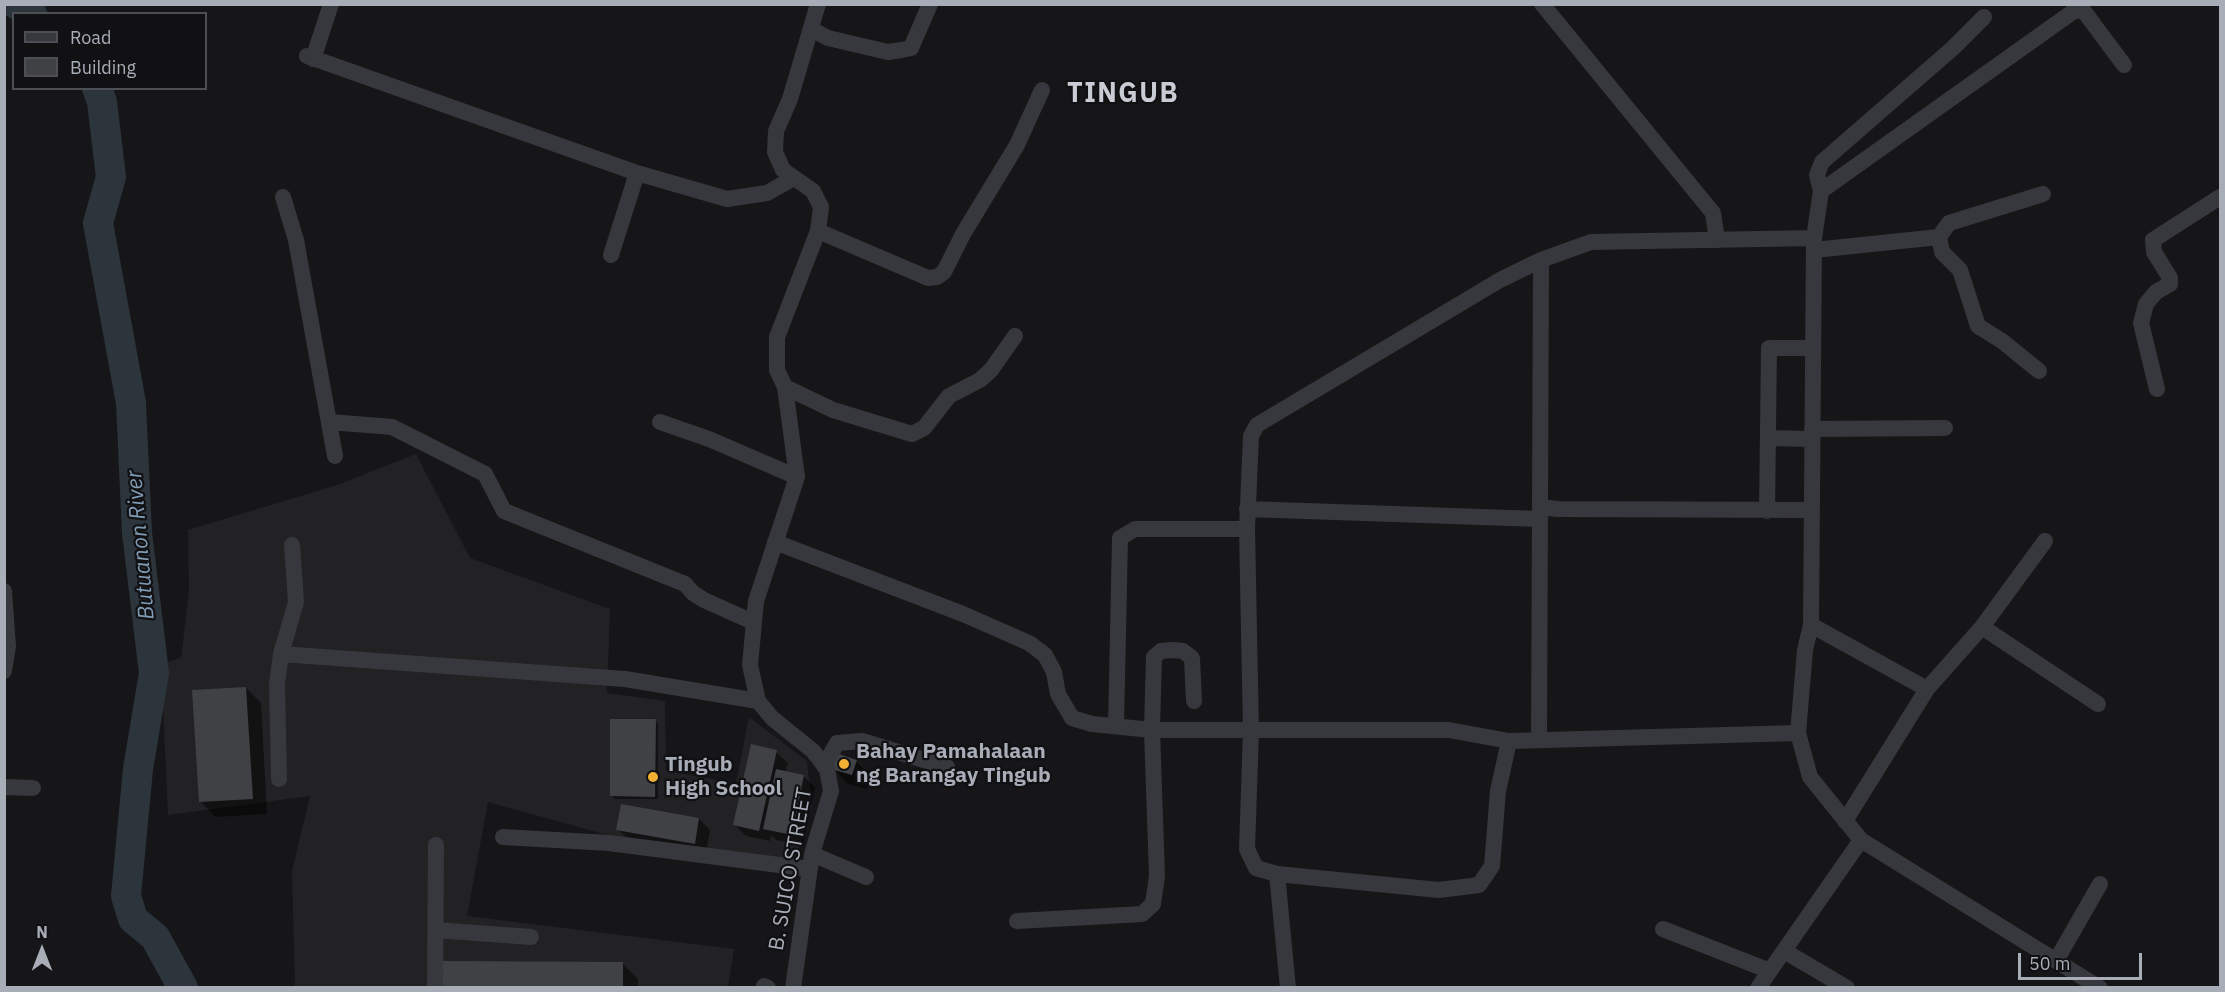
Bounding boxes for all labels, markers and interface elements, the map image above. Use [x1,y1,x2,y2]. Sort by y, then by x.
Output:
legend [12,12,207,90]
text: Road [70,26,111,49]
text: Building [70,56,136,79]
district label: TINGUB [1067,78,1179,110]
water label: Butuanon River [121,469,161,621]
place label: Bahay Pamahalaan ng Barangay Tingub [856,739,1051,789]
place label: Tingub High School [665,752,782,802]
marker: Bahay Pamahalaan ng Barangay Tingub [837,757,851,771]
marker: Tingub High School [646,770,660,784]
street label: B. SUICO STREET [764,785,818,953]
north arrow [12,920,72,980]
text: N [36,922,48,942]
scale bar [2021,941,2146,979]
text: 50 m [2029,952,2071,975]

